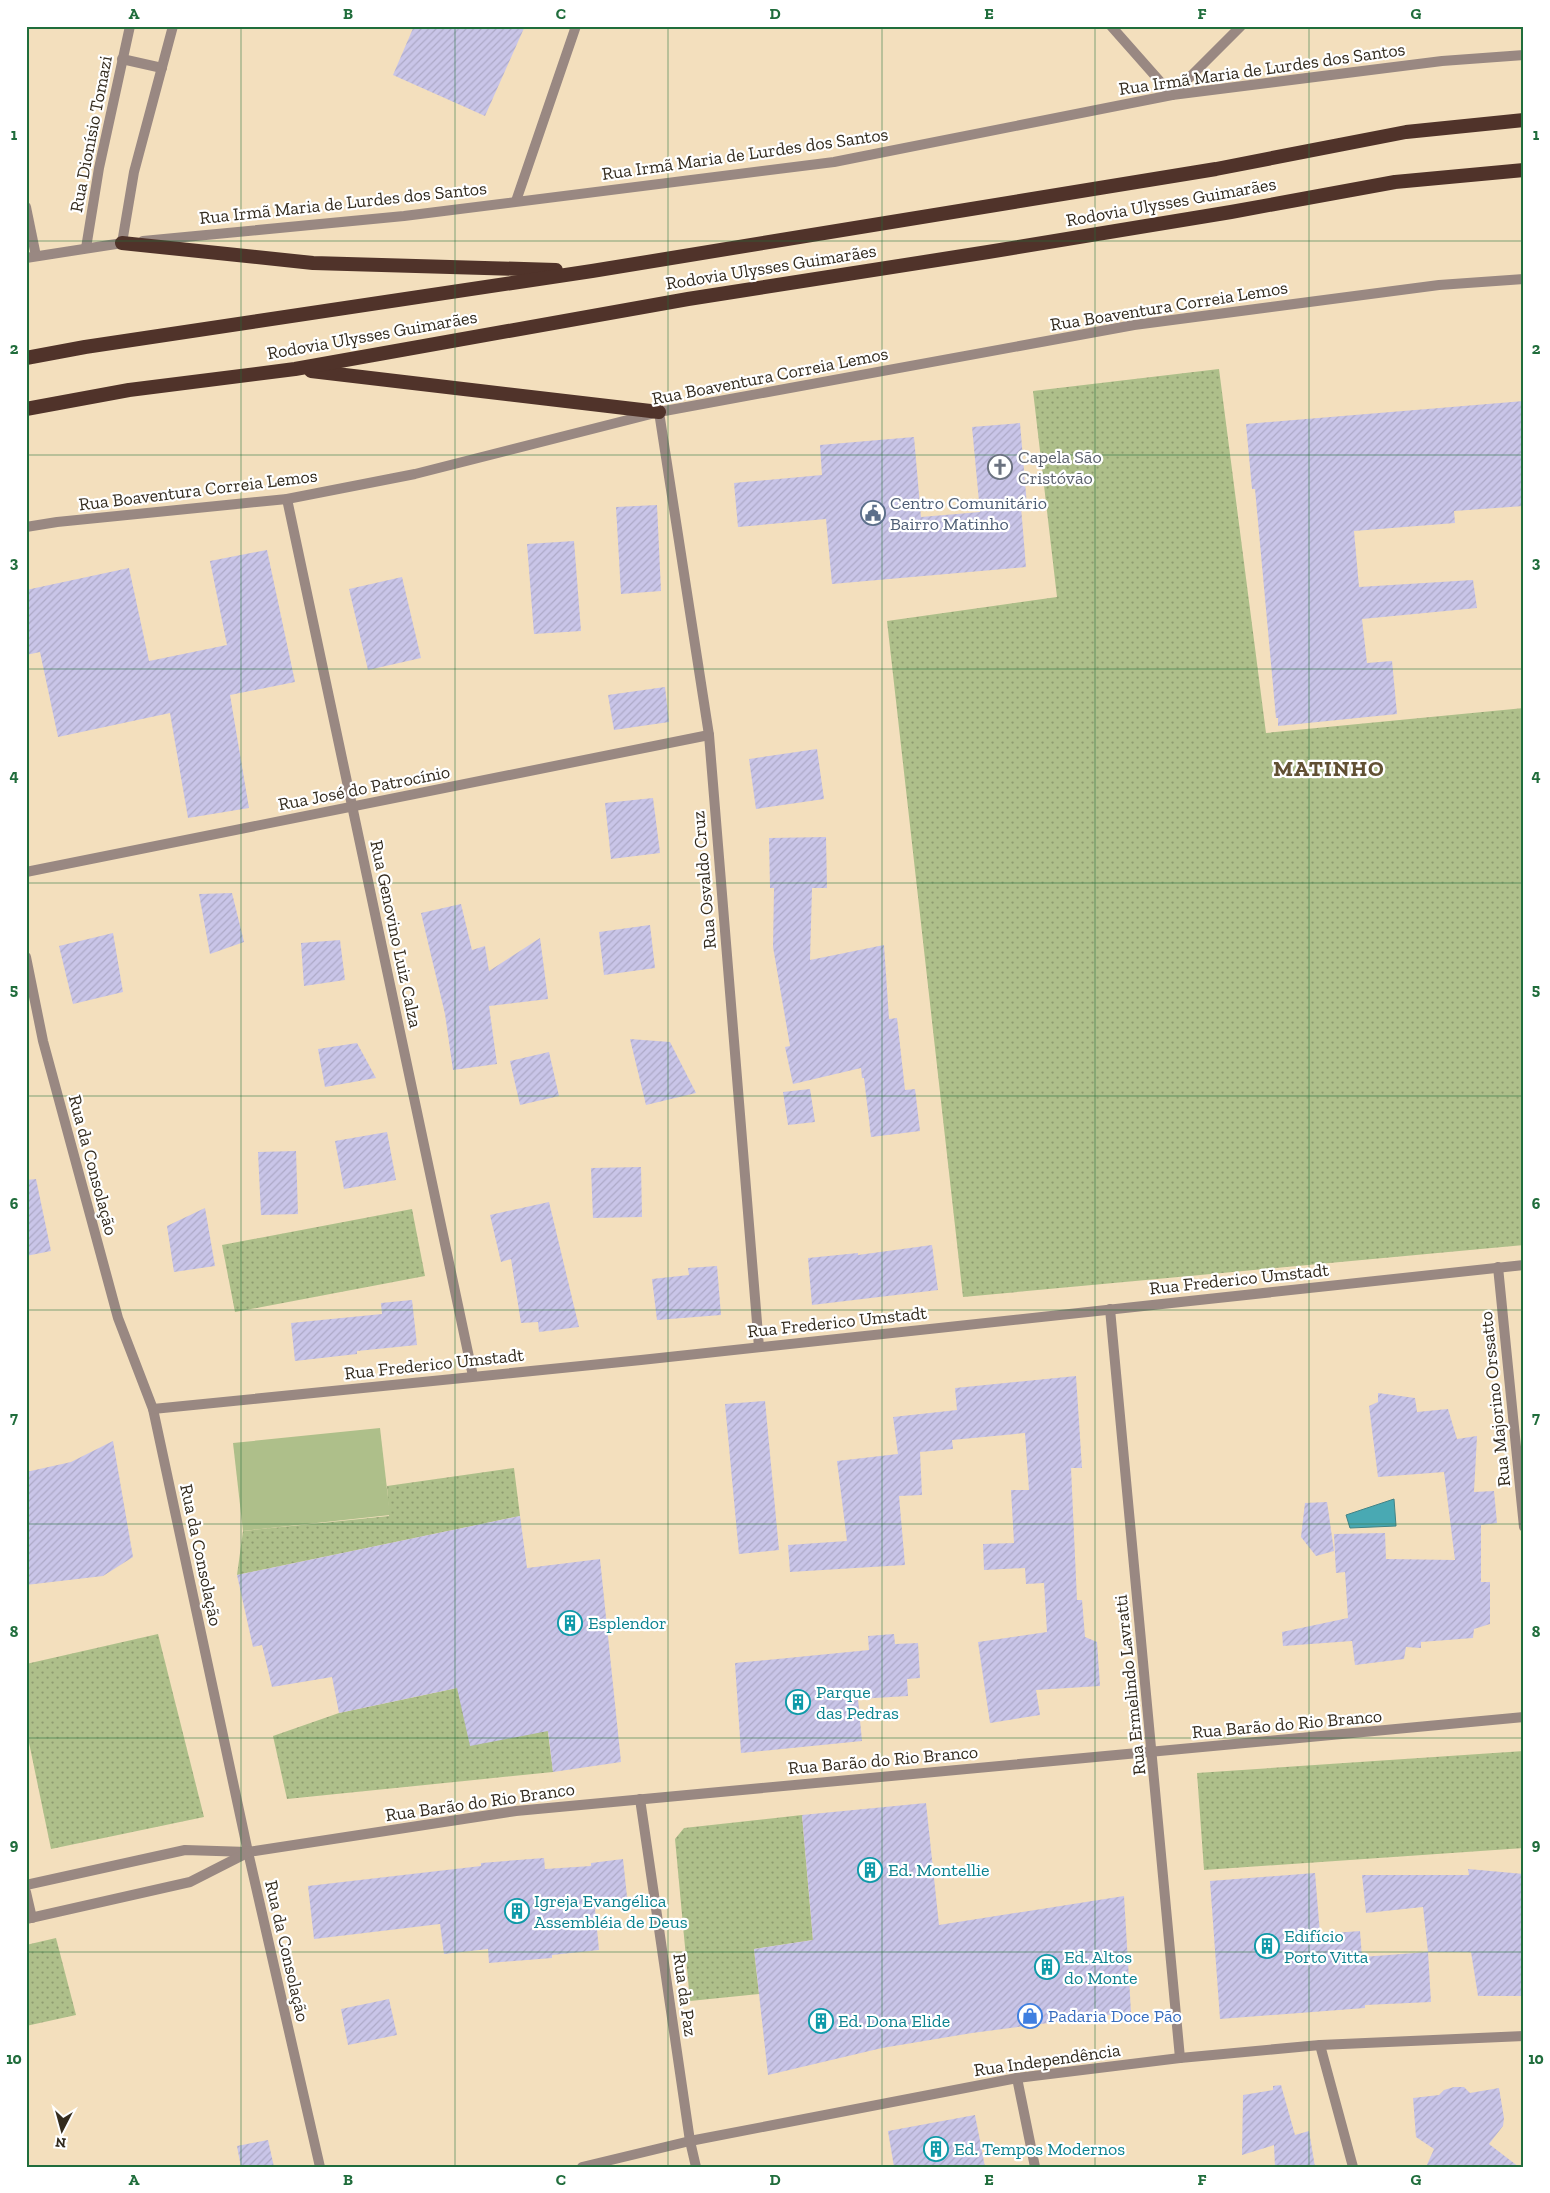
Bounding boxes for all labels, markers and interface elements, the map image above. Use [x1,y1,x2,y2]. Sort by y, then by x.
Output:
text: A [129,4,140,23]
text: B [343,4,353,23]
text: C [556,4,566,23]
text: D [769,4,781,23]
text: E [984,4,994,23]
text: F [1197,4,1207,23]
text: G [1411,4,1422,23]
street label: Rua Irmã Maria de Lurdes dos Santos [1117,38,1407,100]
street label: Rua Dionísio Tomazi [65,54,117,214]
street label: Rua Irmã Maria de Lurdes dos Santos [600,123,890,185]
text: 1 [11,125,18,144]
text: 1 [1533,125,1540,144]
street label: Rodovia Ulysses Guimarães [1064,173,1278,231]
street label: Rua Irmã Maria de Lurdes dos Santos [198,177,488,229]
street label: Rodovia Ulysses Guimarães [664,239,878,295]
street label: Rua Boaventura Correia Lemos [1049,276,1290,336]
street label: Rodovia Ulysses Guimarães [265,306,479,364]
text: 2 [10,339,19,358]
text: 2 [1532,339,1541,358]
street label: Rua Boaventura Correia Lemos [650,342,890,410]
place label: Capela São Cristóvão [1018,446,1102,489]
church icon: Capela São Cristóvão [987,454,1013,480]
street label: Rua Boaventura Correia Lemos [77,464,319,516]
place label: Centro Comunitário Bairro Matinho [890,492,1047,535]
public building icon: Centro Comunitário Bairro Matinho [860,500,886,526]
text: 3 [10,553,19,572]
text: 3 [1532,553,1541,572]
district label: MATINHO [1273,755,1385,782]
street label: Rua José do Patrocínio [276,761,452,815]
text: 4 [9,766,19,785]
text: 4 [1531,766,1541,785]
street label: Rua Osvaldo Cruz [687,810,721,950]
street label: Rua Genovino Luiz Calza [365,838,427,1030]
text: 5 [10,980,18,999]
text: 5 [1532,980,1540,999]
street label: Rua da Consolação [64,1092,122,1238]
text: 6 [10,1194,19,1213]
text: 6 [1532,1194,1541,1213]
street label: Rua Frederico Umstadt [1148,1259,1330,1299]
street label: Rua Frederico Umstadt [746,1302,928,1342]
street label: Rua Majorino Orssatto [1475,1310,1515,1488]
street label: Rua Frederico Umstadt [343,1344,525,1384]
text: 7 [10,1408,18,1427]
text: 7 [1532,1408,1540,1427]
street label: Rua da Consolação [175,1482,227,1628]
street label: Rua Ermelindo Lavratti [1110,1594,1150,1776]
building icon: Esplendor [557,1610,583,1636]
place label: Esplendor [588,1612,667,1634]
text: 8 [10,1622,19,1641]
text: 8 [1532,1622,1541,1641]
place label: Parque das Pedras [816,1681,899,1724]
building icon: Parque das Pedras [785,1689,811,1715]
street label: Rua Barão do Rio Branco [1191,1705,1383,1743]
street label: Rua Barão do Rio Branco [787,1741,979,1779]
street label: Rua Barão do Rio Branco [384,1778,576,1826]
text: 9 [10,1835,19,1854]
text: 9 [1532,1835,1541,1854]
building icon: Ed. Montellie [857,1857,883,1883]
place label: Ed. Montellie [888,1859,990,1881]
street label: Rua da Consolação [260,1878,314,2024]
place label: Igreja Evangélica Assembléia de Deus [534,1890,688,1933]
building icon: Igreja Evangélica Assembléia de Deus [504,1898,530,1924]
place label: Edifício Porto Vitta [1284,1925,1369,1968]
building icon: Edifício Porto Vitta [1254,1933,1280,1959]
place label: Ed. Altos do Monte [1064,1946,1137,1989]
street label: Rua da Paz [668,1952,702,2038]
building icon: Ed. Altos do Monte [1034,1954,1060,1980]
shop icon: Padaria Doce Pão [1017,2003,1043,2029]
place label: Padaria Doce Pão [1048,2005,1182,2027]
building icon: Ed. Dona Elide [808,2008,834,2034]
place label: Ed. Dona Elide [838,2010,950,2032]
street label: Rua Independência [972,2039,1122,2081]
text: 10 [6,2049,22,2068]
text: 10 [1528,2049,1544,2068]
north arrow [38,2106,88,2156]
text: N [54,2133,67,2151]
building icon: Ed. Tempos Modernos [923,2136,949,2162]
place label: Ed. Tempos Modernos [954,2138,1125,2160]
text: A [129,2170,140,2189]
text: B [343,2170,353,2189]
text: C [556,2170,566,2189]
text: D [769,2170,781,2189]
text: E [984,2170,994,2189]
text: F [1197,2170,1207,2189]
text: G [1411,2170,1422,2189]

